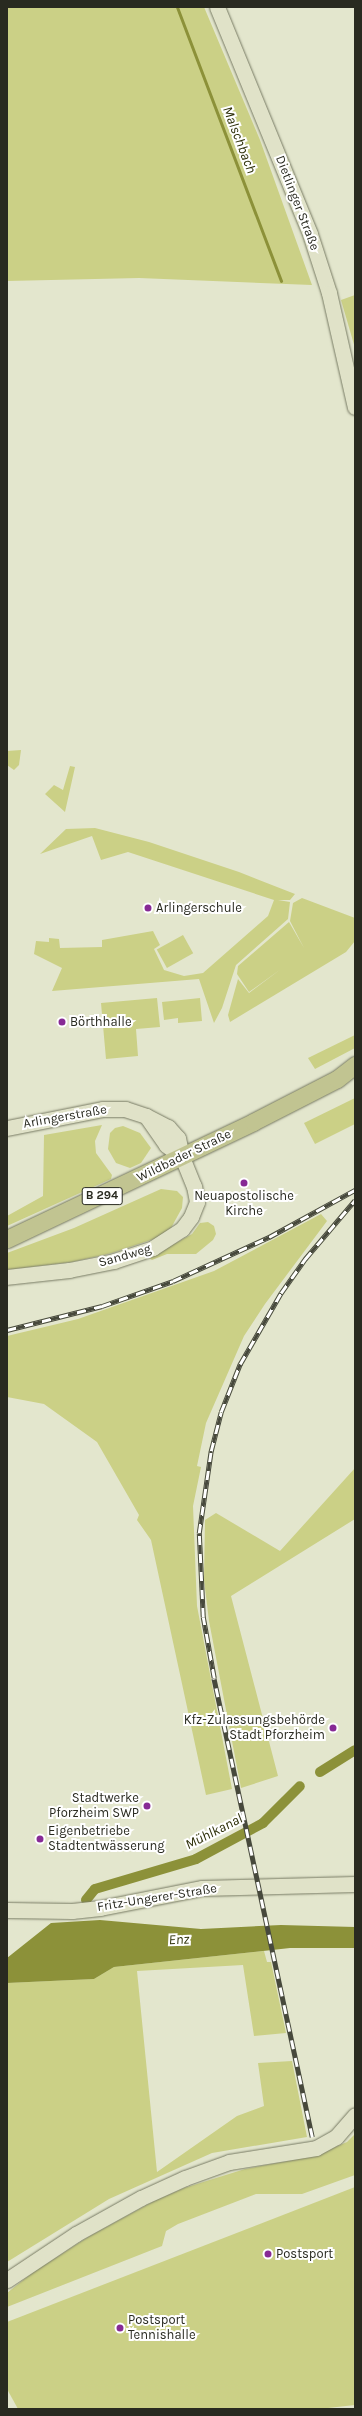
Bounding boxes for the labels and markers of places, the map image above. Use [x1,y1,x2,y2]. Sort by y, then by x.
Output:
place label: Arlingerschule [156,900,242,916]
marker: Arlingerschule [143,903,153,913]
place label: Börthhalle [70,1014,132,1030]
marker: Börthhalle [57,1017,67,1027]
marker: Neuapostolische Kirche [239,1178,249,1188]
place label: Neuapostolische Kirche [194,1189,294,1220]
place label: Kfz-Zulassungsbehörde Stadt Pforzheim [184,1713,325,1744]
marker: Kfz-Zulassungsbehörde Stadt Pforzheim [328,1723,338,1733]
place label: Stadtwerke Pforzheim SWP [49,1791,139,1822]
marker: Stadtwerke Pforzheim SWP [142,1801,152,1811]
place label: Eigenbetriebe Stadtentwässerung [48,1824,165,1855]
marker: Eigenbetriebe Stadtentwässerung [35,1834,45,1844]
place label: Postsport [276,2246,333,2262]
marker: Postsport [263,2249,273,2259]
place label: Postsport Tennishalle [128,2313,196,2344]
marker: Postsport Tennishalle [115,2323,125,2333]

